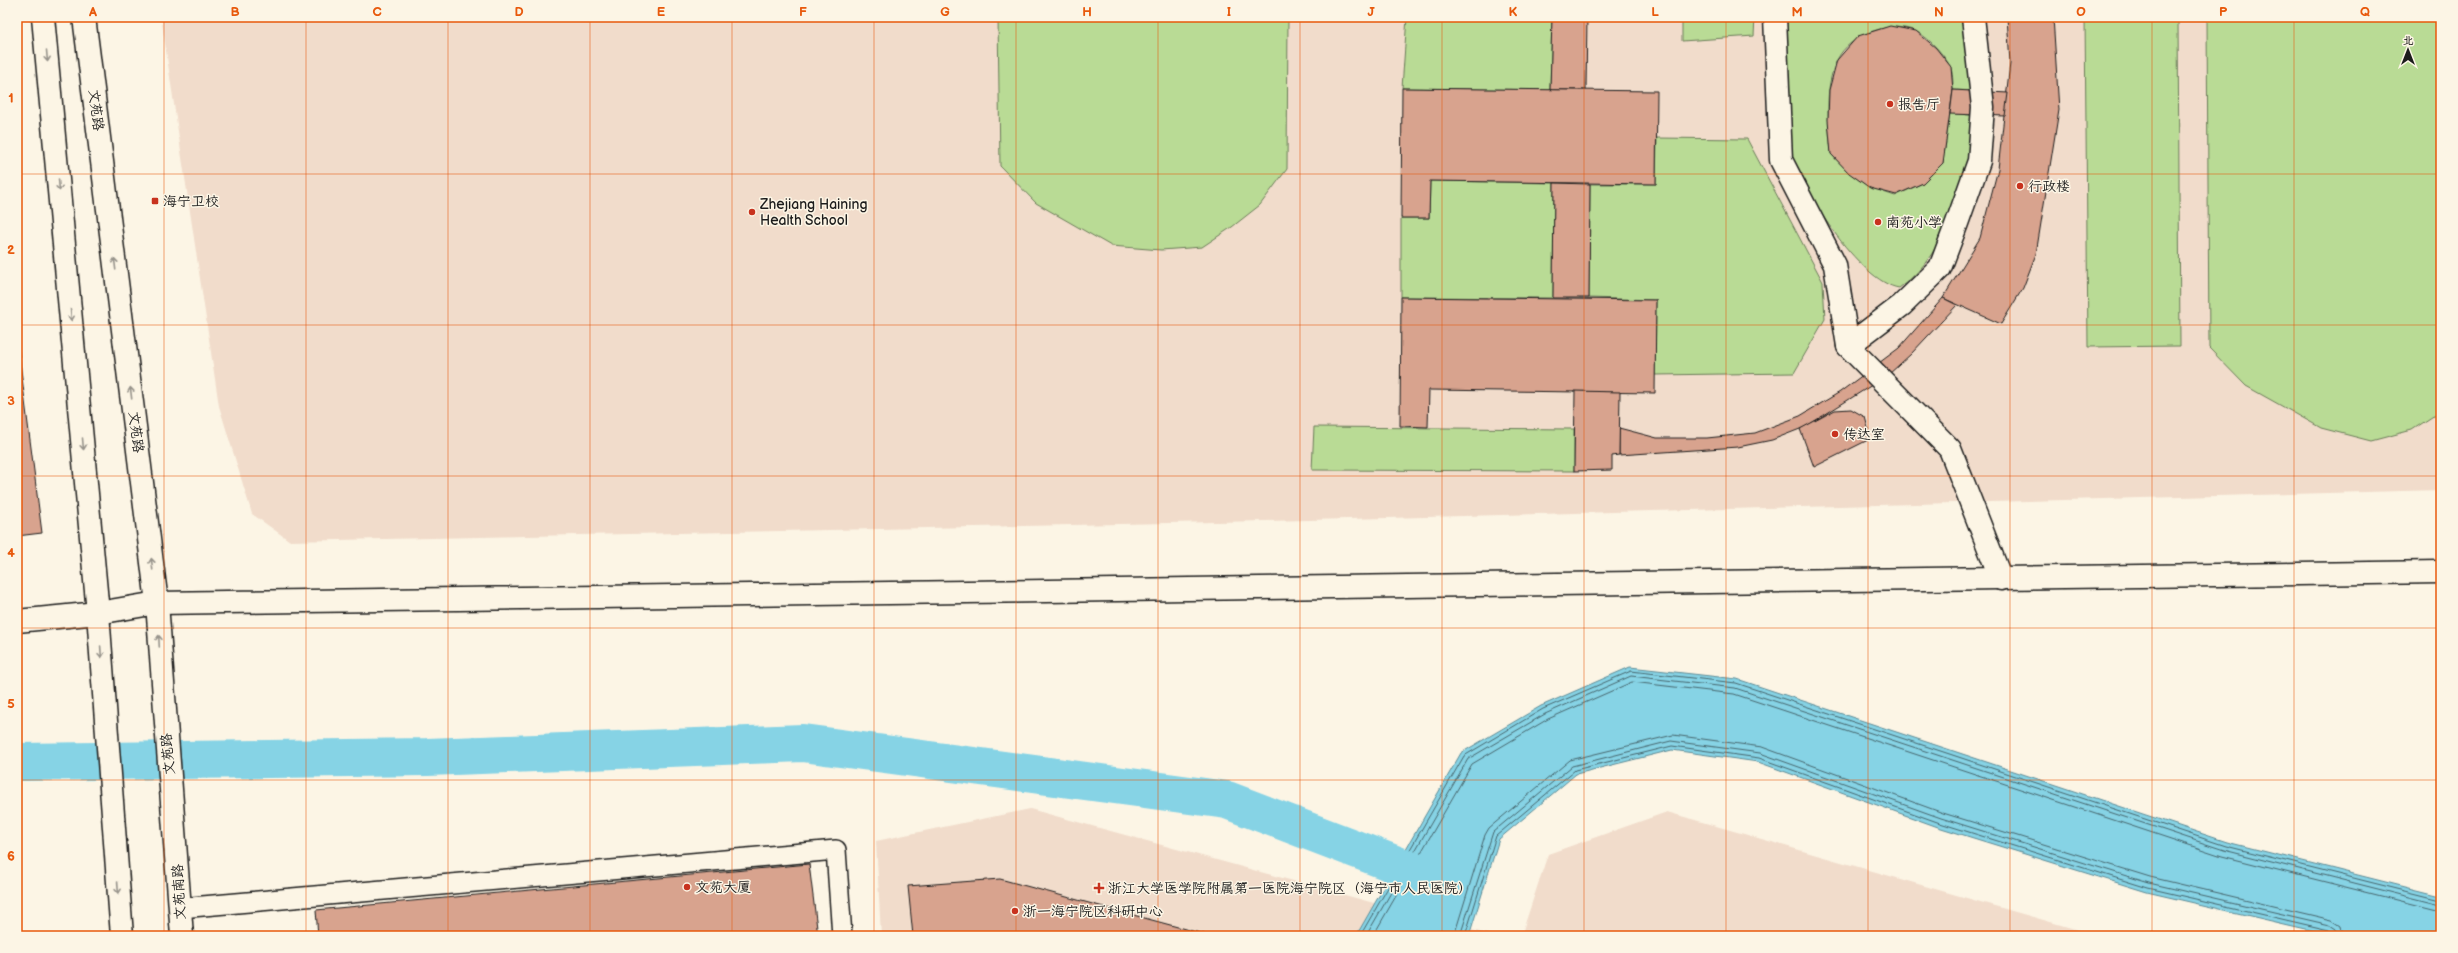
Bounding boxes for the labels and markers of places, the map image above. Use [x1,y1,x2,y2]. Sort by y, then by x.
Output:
place label: 报告厅 [1898,96,1940,113]
marker: 报告厅 [1885,99,1895,109]
place label: 行政楼 [2028,178,2070,195]
marker: 行政楼 [2015,181,2025,191]
place label: 海宁卫校 [163,193,219,210]
marker: 海宁卫校 [150,196,160,206]
place label: Zhejiang Haining Health School [759,196,868,229]
marker: Zhejiang Haining Health School [747,207,757,217]
place label: 南苑小学 [1886,214,1942,231]
marker: 南苑小学 [1873,217,1883,227]
place label: 传达室 [1843,426,1885,443]
marker: 传达室 [1830,429,1840,439]
place label: 文苑大厦 [695,879,751,896]
place label: 浙江大学医学院附属第一医院海宁院区（海宁市人民医院） [1108,880,1472,897]
marker: 文苑大厦 [682,882,692,892]
marker: 浙江大学医学院附属第一医院海宁院区（海宁市人民医院） [1093,882,1105,894]
place label: 浙一海宁院区科研中心 [1023,903,1163,920]
marker: 浙一海宁院区科研中心 [1010,906,1020,916]

